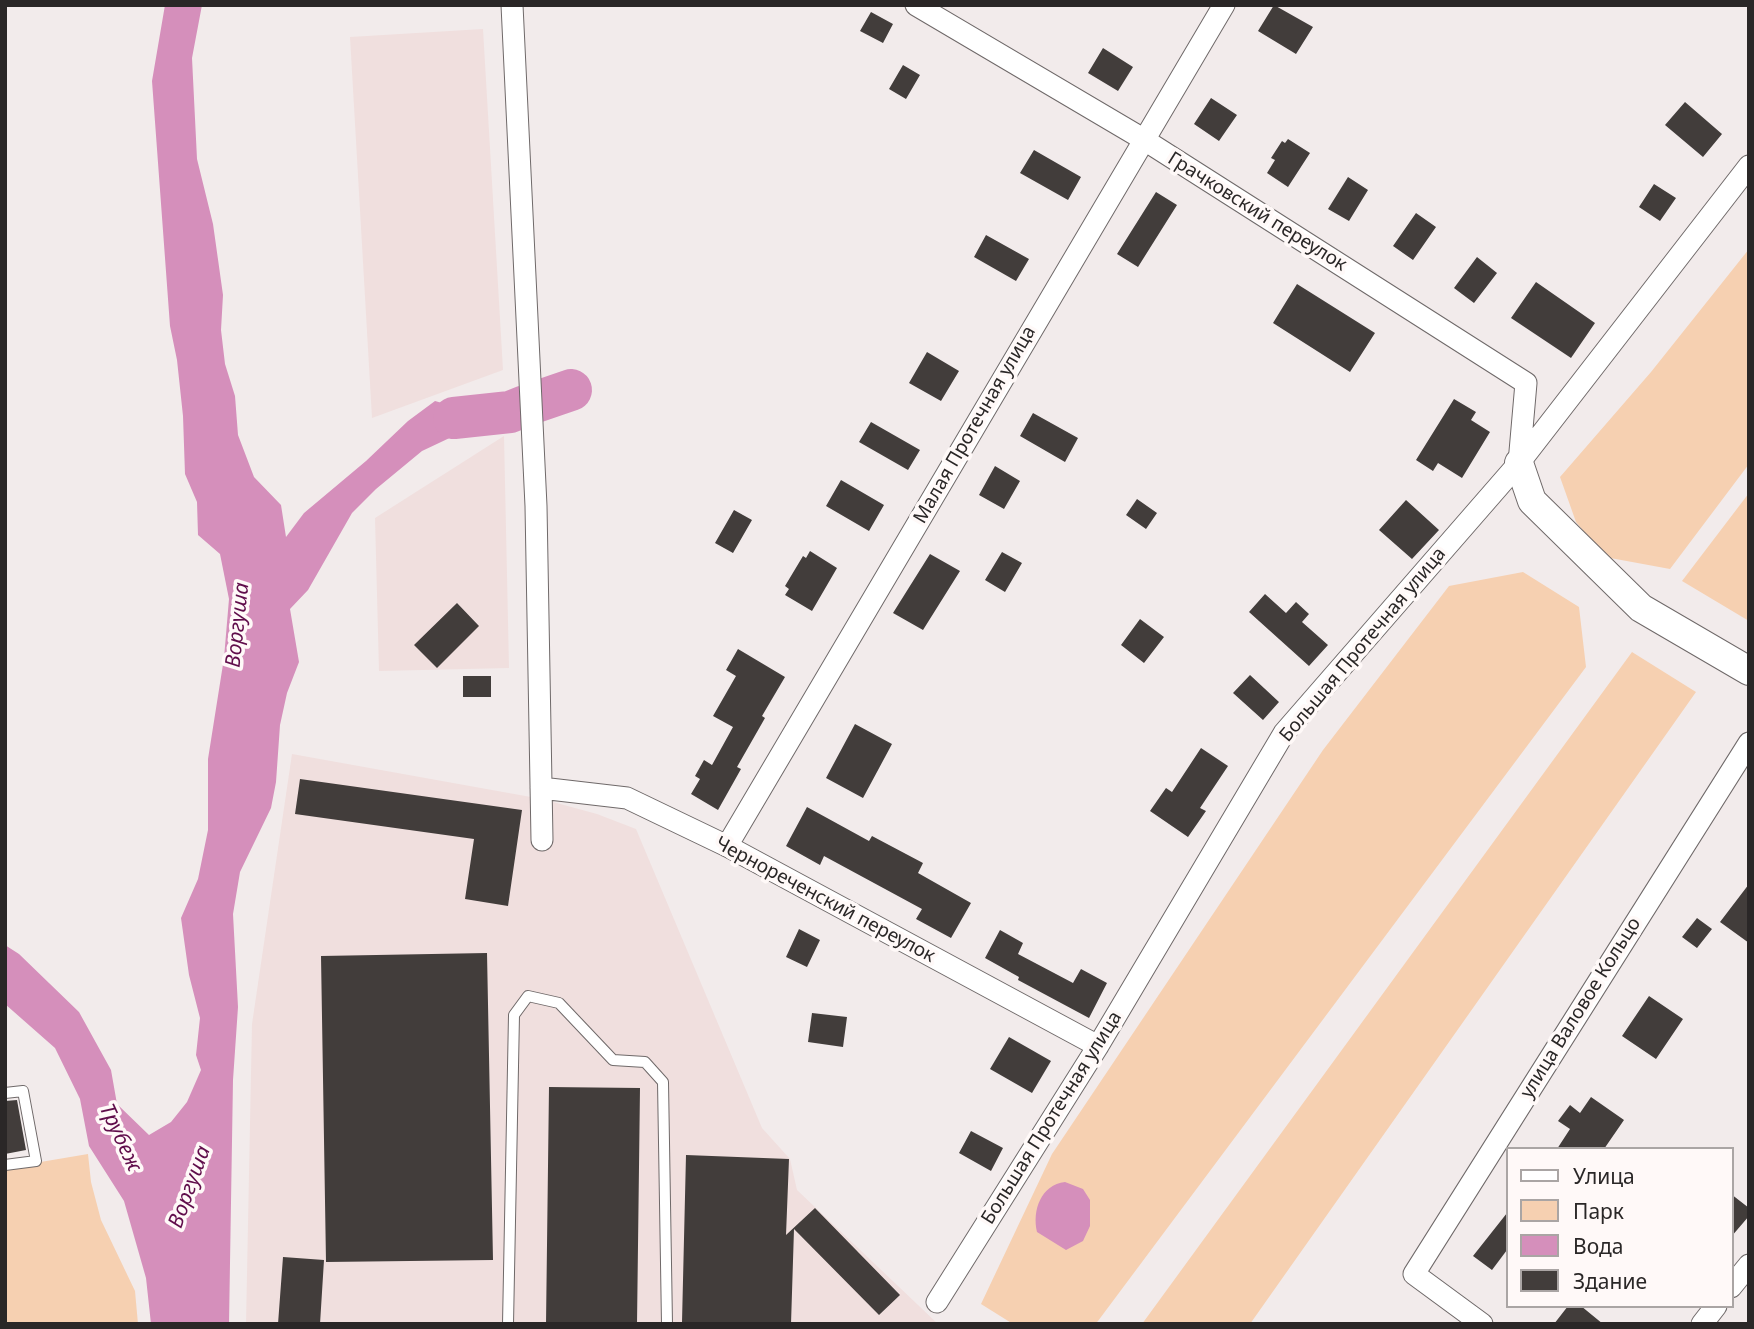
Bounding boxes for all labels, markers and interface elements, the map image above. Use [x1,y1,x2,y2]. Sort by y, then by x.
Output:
street label: Грачковский переулок [1163,148,1351,276]
street label: Малая Протечная улица [909,322,1041,528]
street label: Большая Протечная улица [1275,543,1451,747]
water label: Воргуша [221,581,255,669]
street label: Чернореченский переулок [711,832,939,968]
street label: улица Валовое Кольцо [1516,913,1646,1103]
street label: Большая Протечная улица [977,1007,1127,1229]
water label: Трубеж [93,1100,147,1176]
water label: Воргуша [164,1143,216,1231]
legend [1506,1147,1733,1308]
text: Улица [1573,1162,1635,1190]
text: Парк [1573,1197,1624,1225]
text: Вода [1573,1232,1623,1260]
text: Здание [1573,1267,1647,1295]

